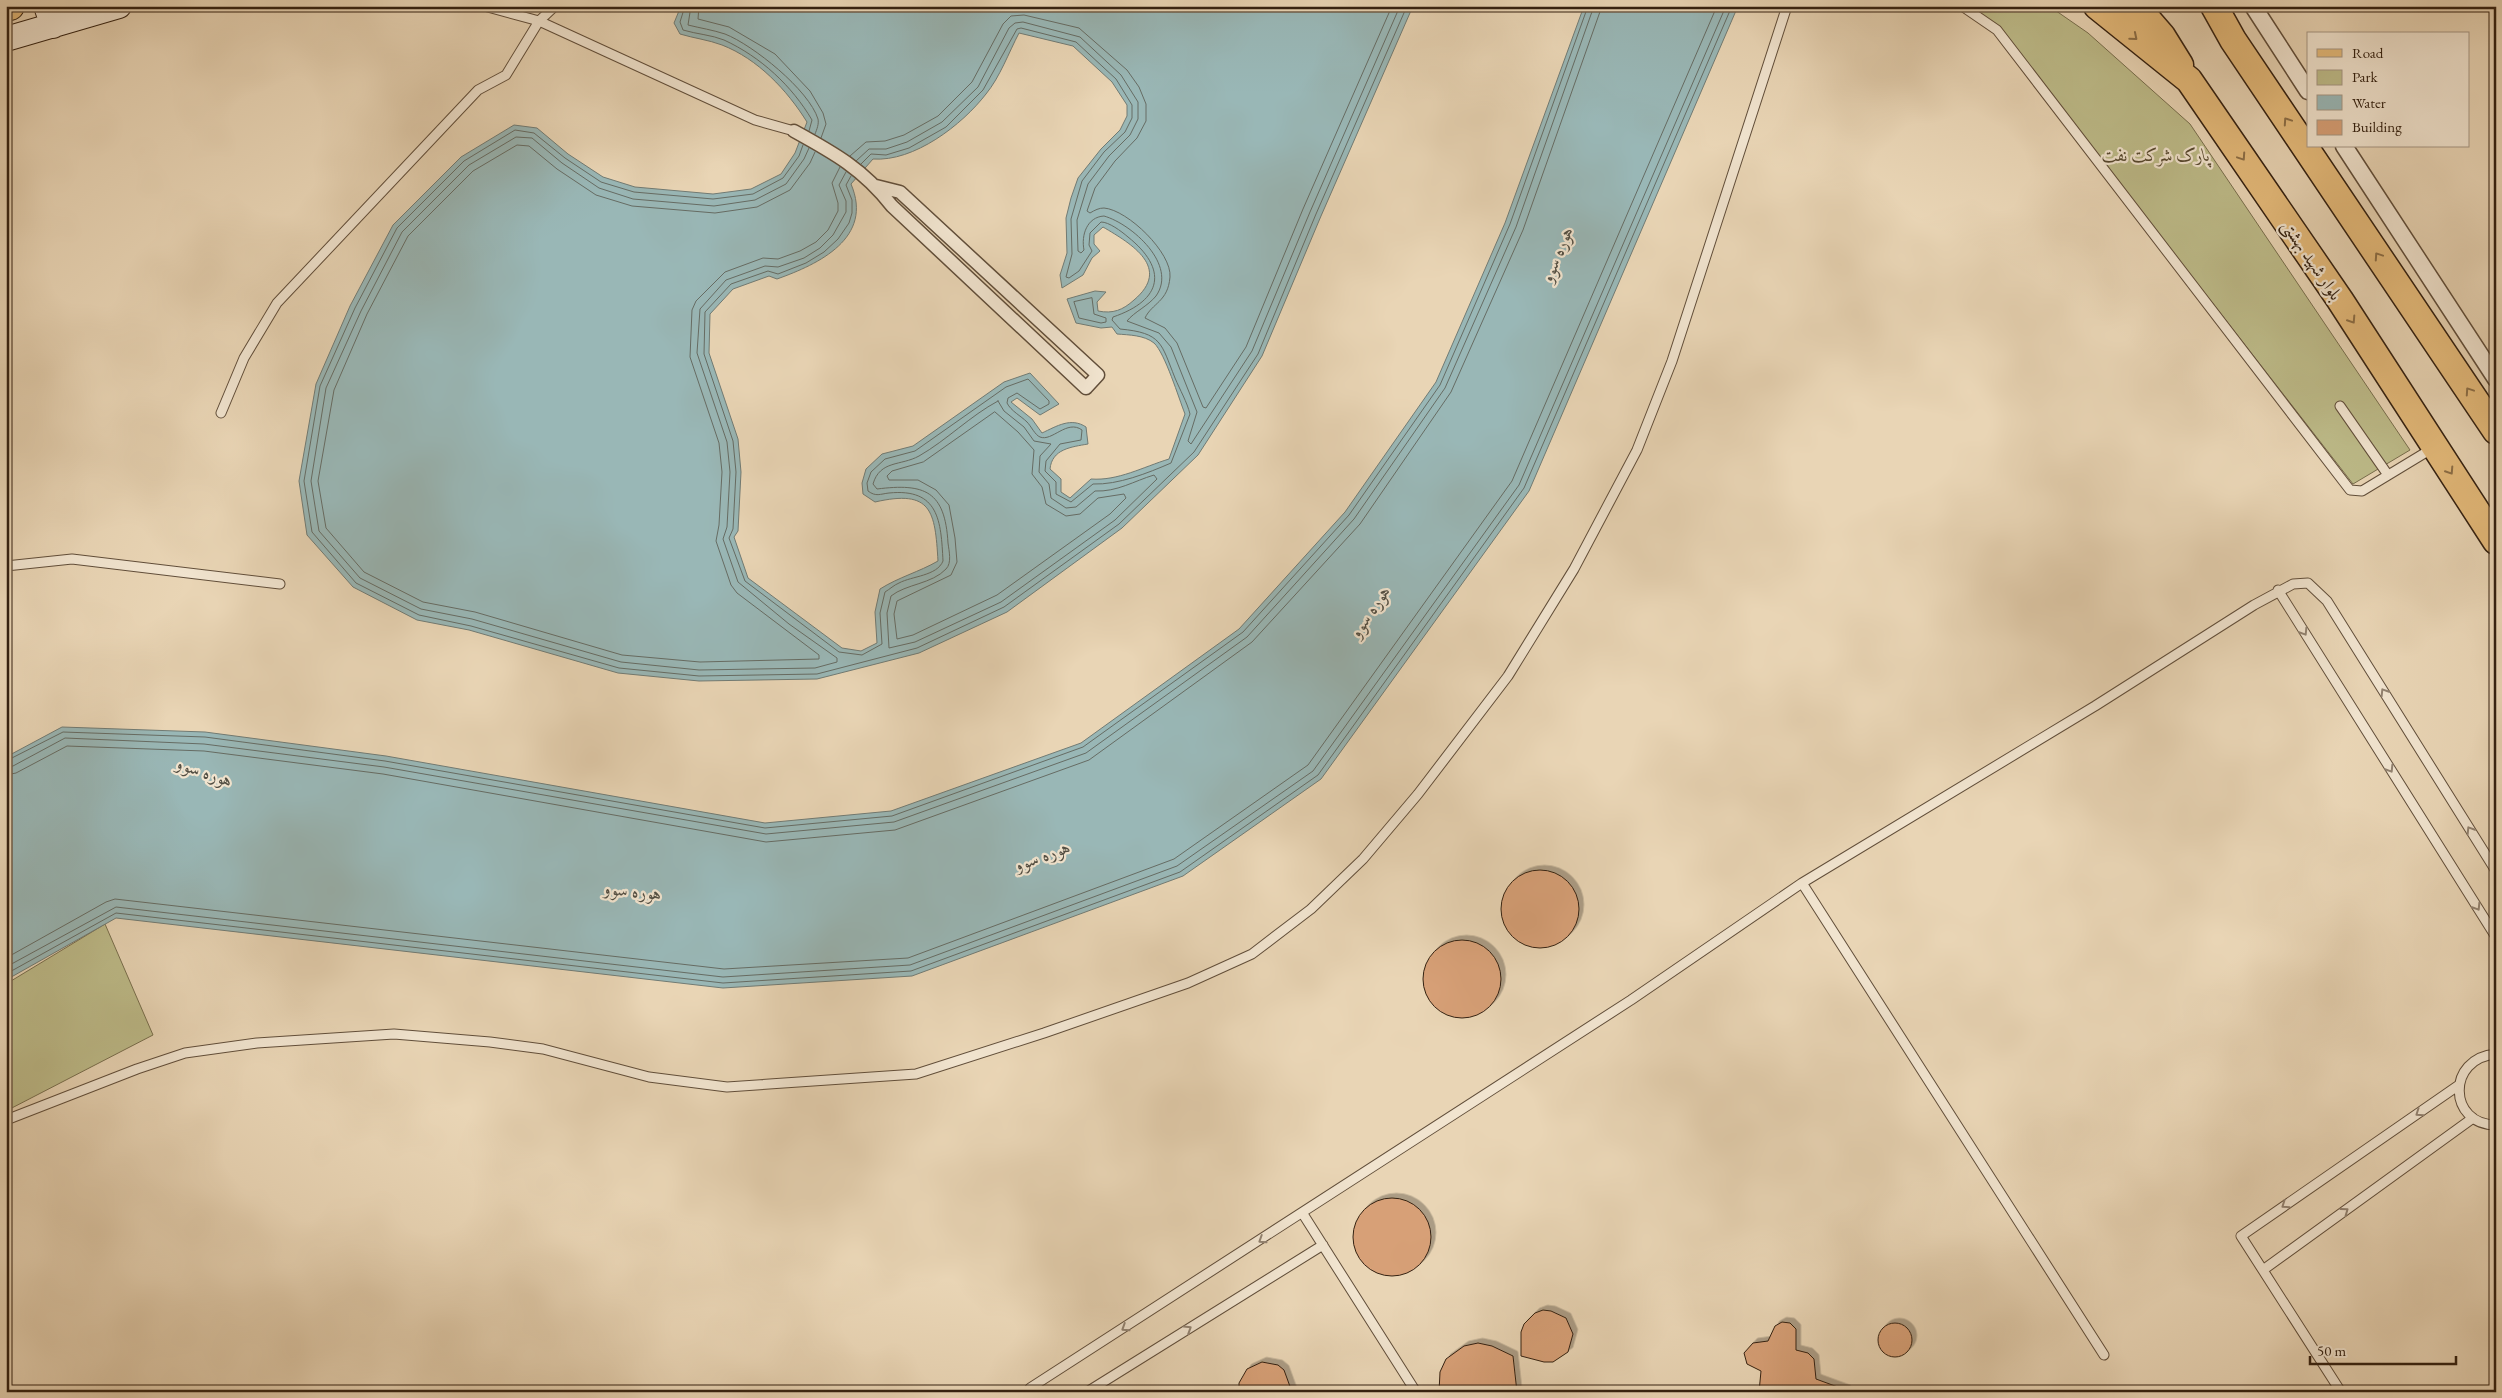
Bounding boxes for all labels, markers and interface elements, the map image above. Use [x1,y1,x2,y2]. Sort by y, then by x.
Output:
one-way arrow [2128,32,2137,40]
legend [2307,32,2470,148]
text: Road [2352,43,2384,62]
text: Park [2352,67,2379,86]
text: Water [2352,93,2386,112]
one-way arrow [2284,117,2293,127]
text: Building [2352,117,2402,136]
park label: پارک شرکت نفت [2102,143,2212,168]
one-way arrow [2236,151,2245,160]
street label: بلوار شهید بهشتی [2275,215,2348,306]
water label: هوره سوو [1534,222,1579,287]
one-way arrow [2375,252,2384,261]
one-way arrow [2346,315,2356,324]
one-way arrow [2465,387,2475,396]
one-way arrow [2444,466,2454,475]
water label: هوره سوو [1342,580,1396,643]
one-way arrow [2298,626,2307,635]
one-way arrow [2380,689,2390,698]
water label: هوره سوو [172,750,237,793]
one-way arrow [2384,764,2394,773]
one-way arrow [2467,826,2476,835]
water label: هوره سوو [1009,834,1074,878]
water label: هوره سوو [602,875,663,906]
one-way arrow [2470,902,2480,911]
one-way arrow [2415,1107,2425,1116]
one-way arrow [2281,1199,2291,1208]
one-way arrow [2339,1208,2348,1216]
one-way arrow [1258,1234,1267,1244]
one-way arrow [1121,1321,1130,1331]
one-way arrow [1183,1326,1192,1336]
scale bar [2310,1333,2456,1365]
text: 50 m [2317,1341,2346,1360]

